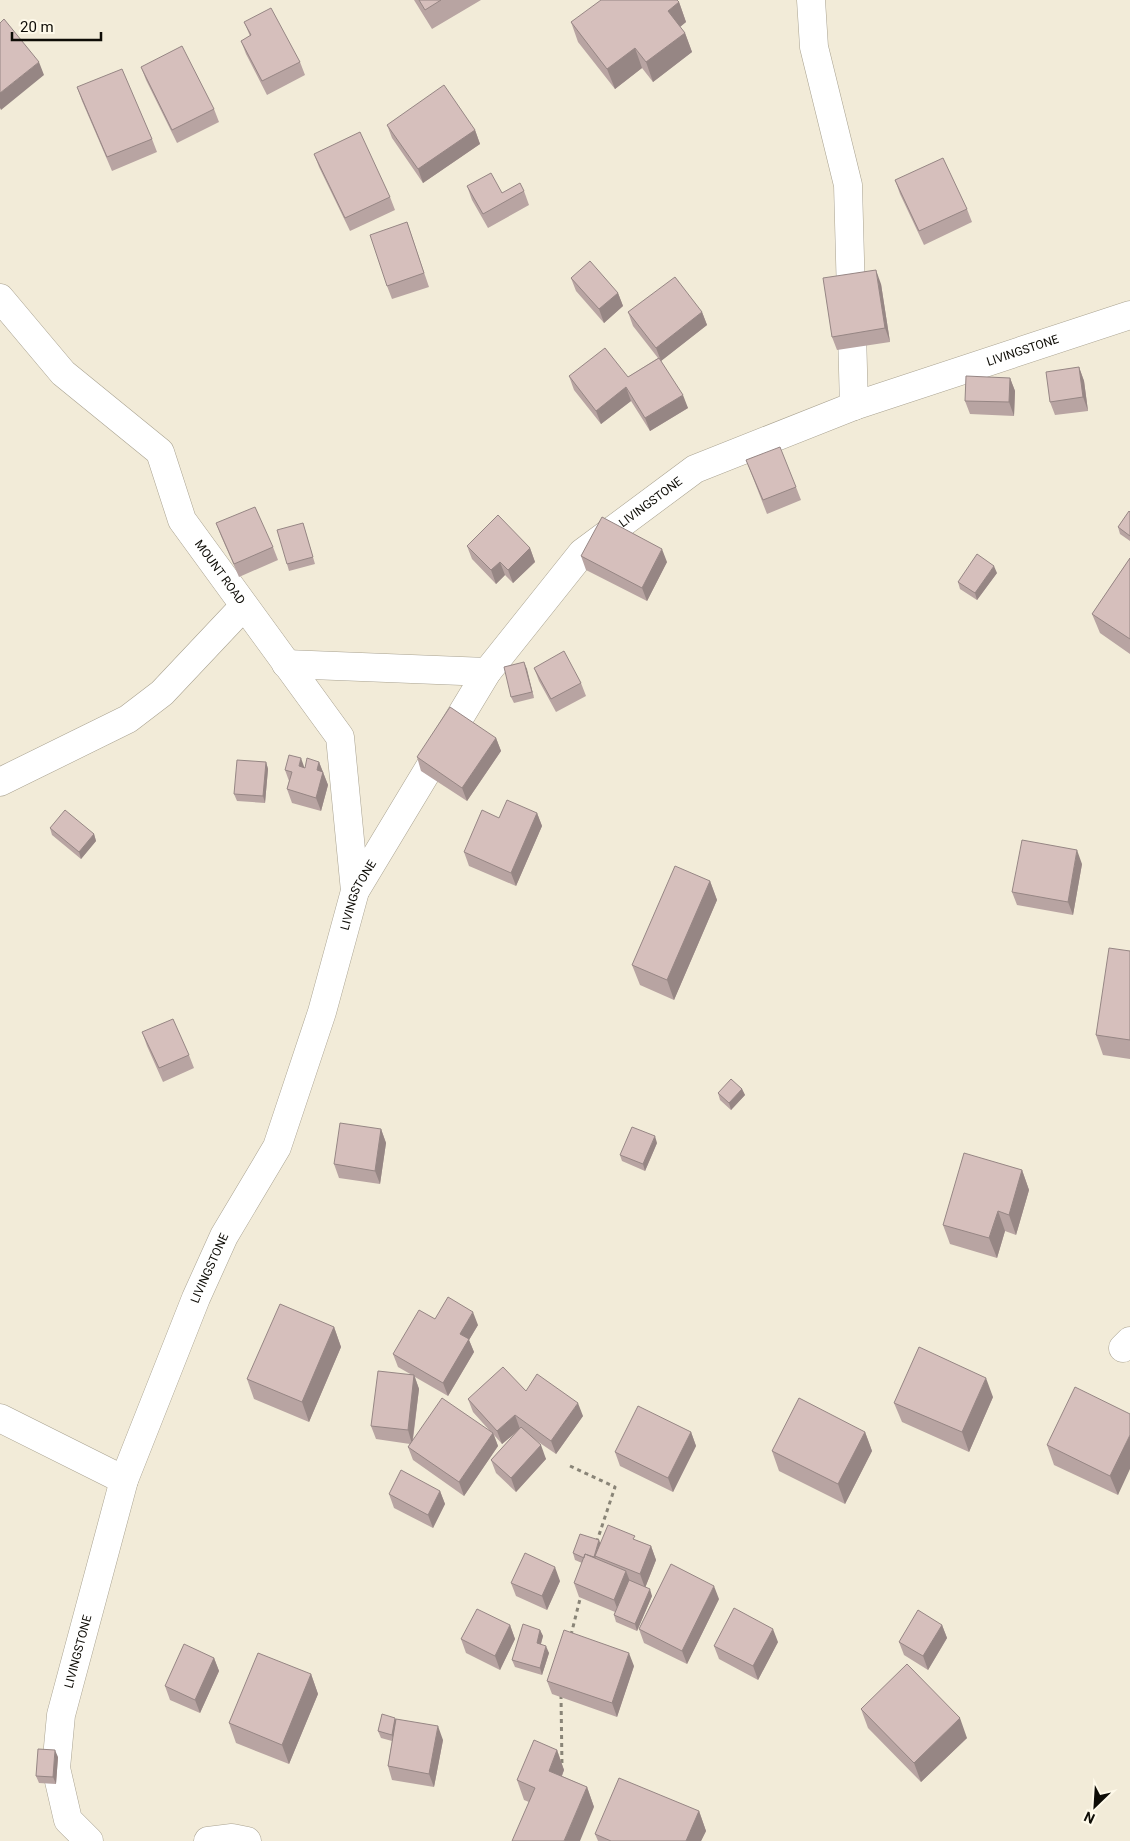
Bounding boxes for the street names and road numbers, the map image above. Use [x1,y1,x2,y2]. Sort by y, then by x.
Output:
street label: LIVINGSTONE [985,332,1061,369]
street label: LIVINGSTONE [616,474,685,530]
street label: MOUNT ROAD [192,537,248,607]
street label: LIVINGSTONE [338,857,379,932]
street label: LIVINGSTONE [188,1231,231,1305]
street label: LIVINGSTONE [62,1613,95,1690]

